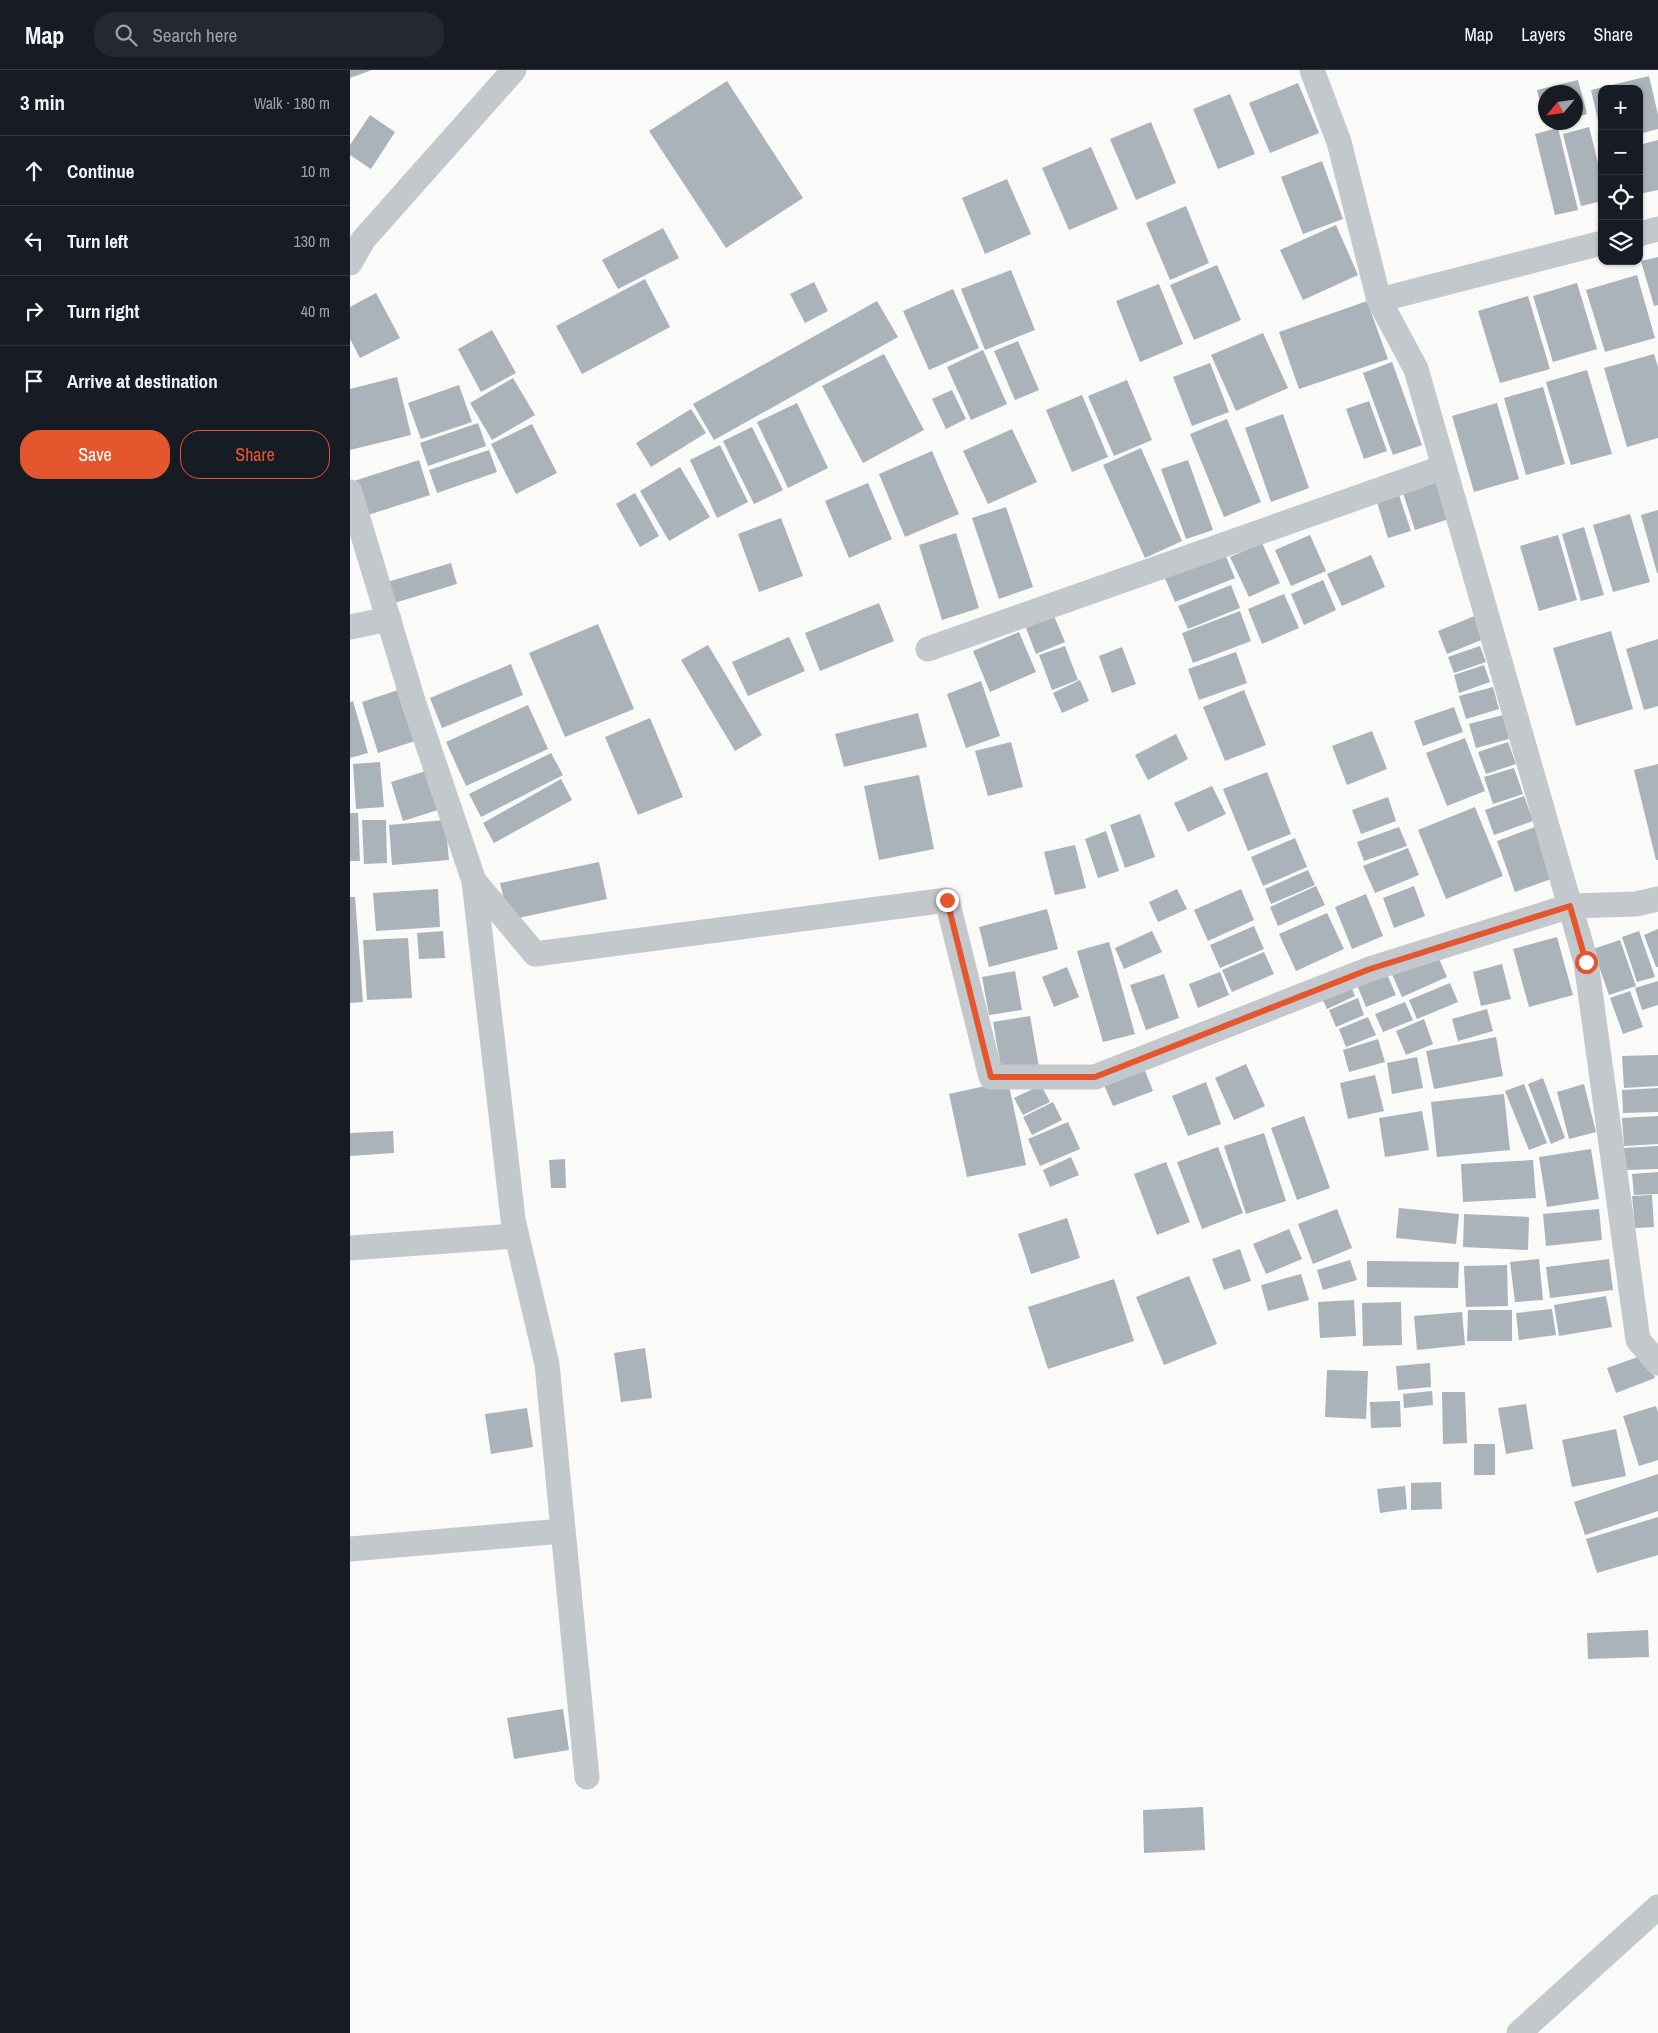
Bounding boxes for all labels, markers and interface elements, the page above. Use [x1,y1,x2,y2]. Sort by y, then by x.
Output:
search box [94,12,444,57]
text: Map [25,19,64,51]
icon: search [112,21,140,49]
text: Search here [152,22,237,48]
text: Map [1465,22,1493,47]
text: Layers [1521,22,1566,47]
text: Share [1594,22,1633,47]
north arrow [1538,85,1583,130]
map controls [1598,85,1643,265]
button: + [1598,85,1643,130]
text: 3 min [20,88,65,117]
text: Walk · 180 m [254,92,330,114]
button: − [1598,130,1643,175]
icon: ahead [20,157,48,185]
text: Continue [67,158,135,184]
text: 10 m [301,160,330,182]
button: locate [1598,175,1643,220]
button: layers [1598,220,1643,265]
icon: left [20,227,48,255]
text: Turn left [67,228,128,254]
text: 130 m [294,230,330,252]
icon: right [20,297,48,325]
text: Turn right [67,298,139,324]
text: 40 m [301,300,330,322]
icon: arrive [20,367,48,395]
text: Arrive at destination [67,368,218,394]
button: Save [20,430,170,479]
button: Share [180,430,330,479]
route end [936,889,959,912]
route start [1575,951,1598,974]

